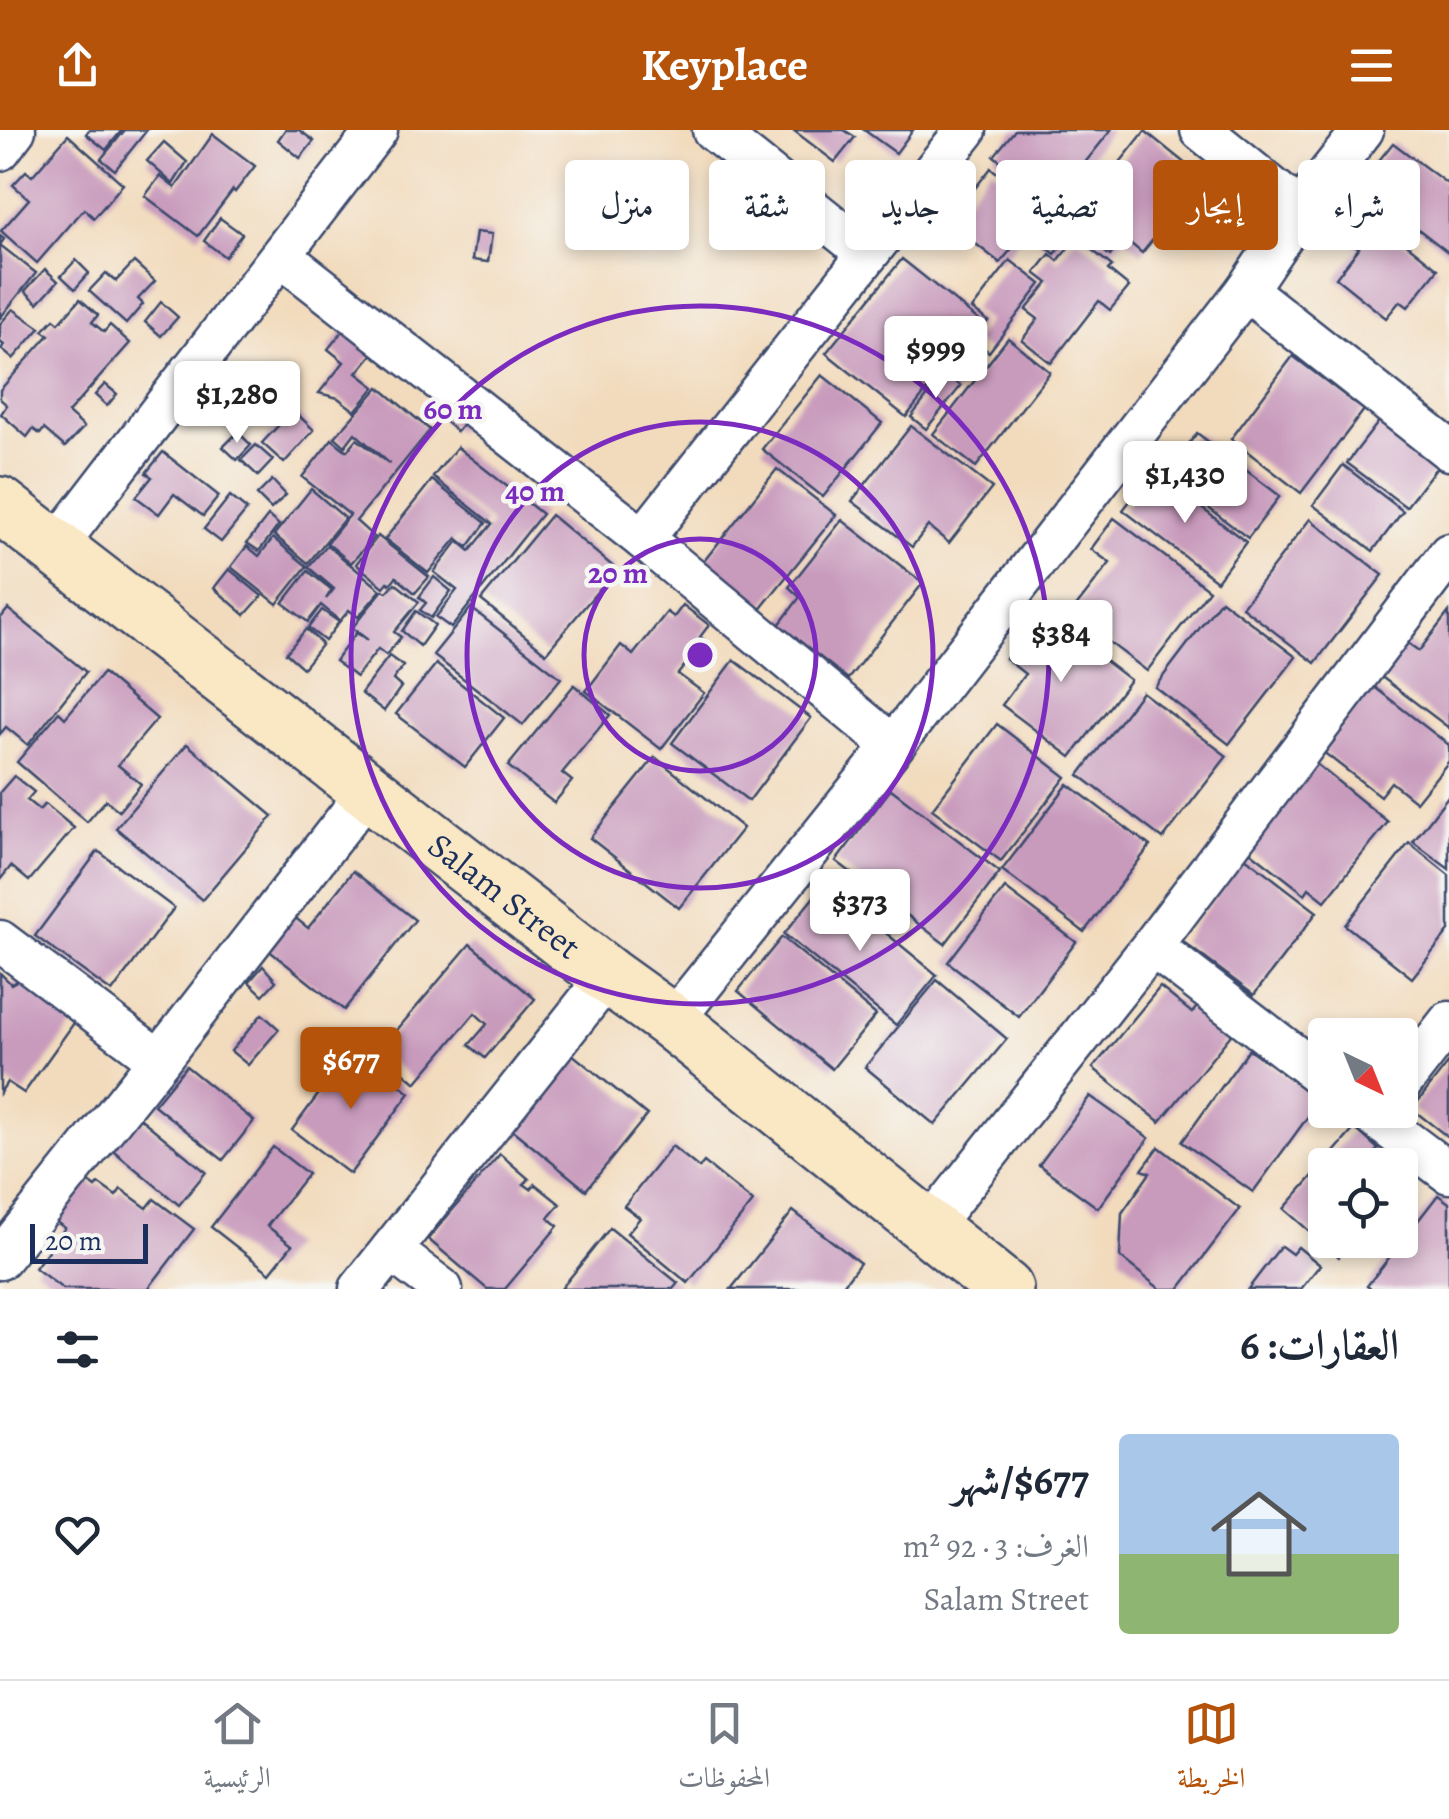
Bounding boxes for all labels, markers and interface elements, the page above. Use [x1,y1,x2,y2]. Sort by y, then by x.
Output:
text: Keyplace [641,34,808,96]
icon: share [50,38,105,93]
icon: menu [1344,38,1399,93]
chip: منزل [565,160,689,250]
chip: شقة [709,160,825,250]
chip: جديد [845,160,976,250]
chip: تصفية [996,160,1133,250]
chip: إيجار [1153,160,1278,250]
chip: شراء [1298,160,1420,250]
pin: $999 [877,316,995,401]
text: $999 [906,326,966,370]
pin: $1,280 [156,361,318,446]
text: $1,280 [196,371,278,415]
text: 60 m [423,389,483,429]
pin: $1,430 [1104,441,1266,526]
text: $1,430 [1145,451,1225,495]
text: 40 m [505,471,565,511]
text: 20 m [588,553,648,593]
pin: $384 [1002,600,1120,685]
text: $384 [1031,610,1091,654]
centre of rings [682,637,718,673]
street label: Salam Street [418,821,591,970]
pin: $373 [801,869,919,954]
text: $373 [832,879,888,923]
north arrow [1308,1018,1418,1128]
map controls [1308,1018,1418,1258]
pin: $677 [292,1027,410,1112]
text: $677 [322,1037,380,1081]
button: locate [1308,1148,1418,1258]
scale bar [30,1219,148,1264]
text: 20 m [45,1222,102,1260]
text: العقارات: 6 [1240,1316,1399,1373]
icon: filters [50,1322,105,1377]
text: $677/شهر [952,1451,1089,1508]
icon: home [1199,1474,1319,1594]
icon: heart [50,1507,105,1562]
text: الغرف: 3 · 92 m² [903,1524,1089,1568]
text: Salam Street [923,1577,1089,1621]
tab: الرئيسية [204,1696,271,1805]
tab: المحفوظات [678,1696,770,1805]
tab: الخريطة [1177,1696,1245,1805]

